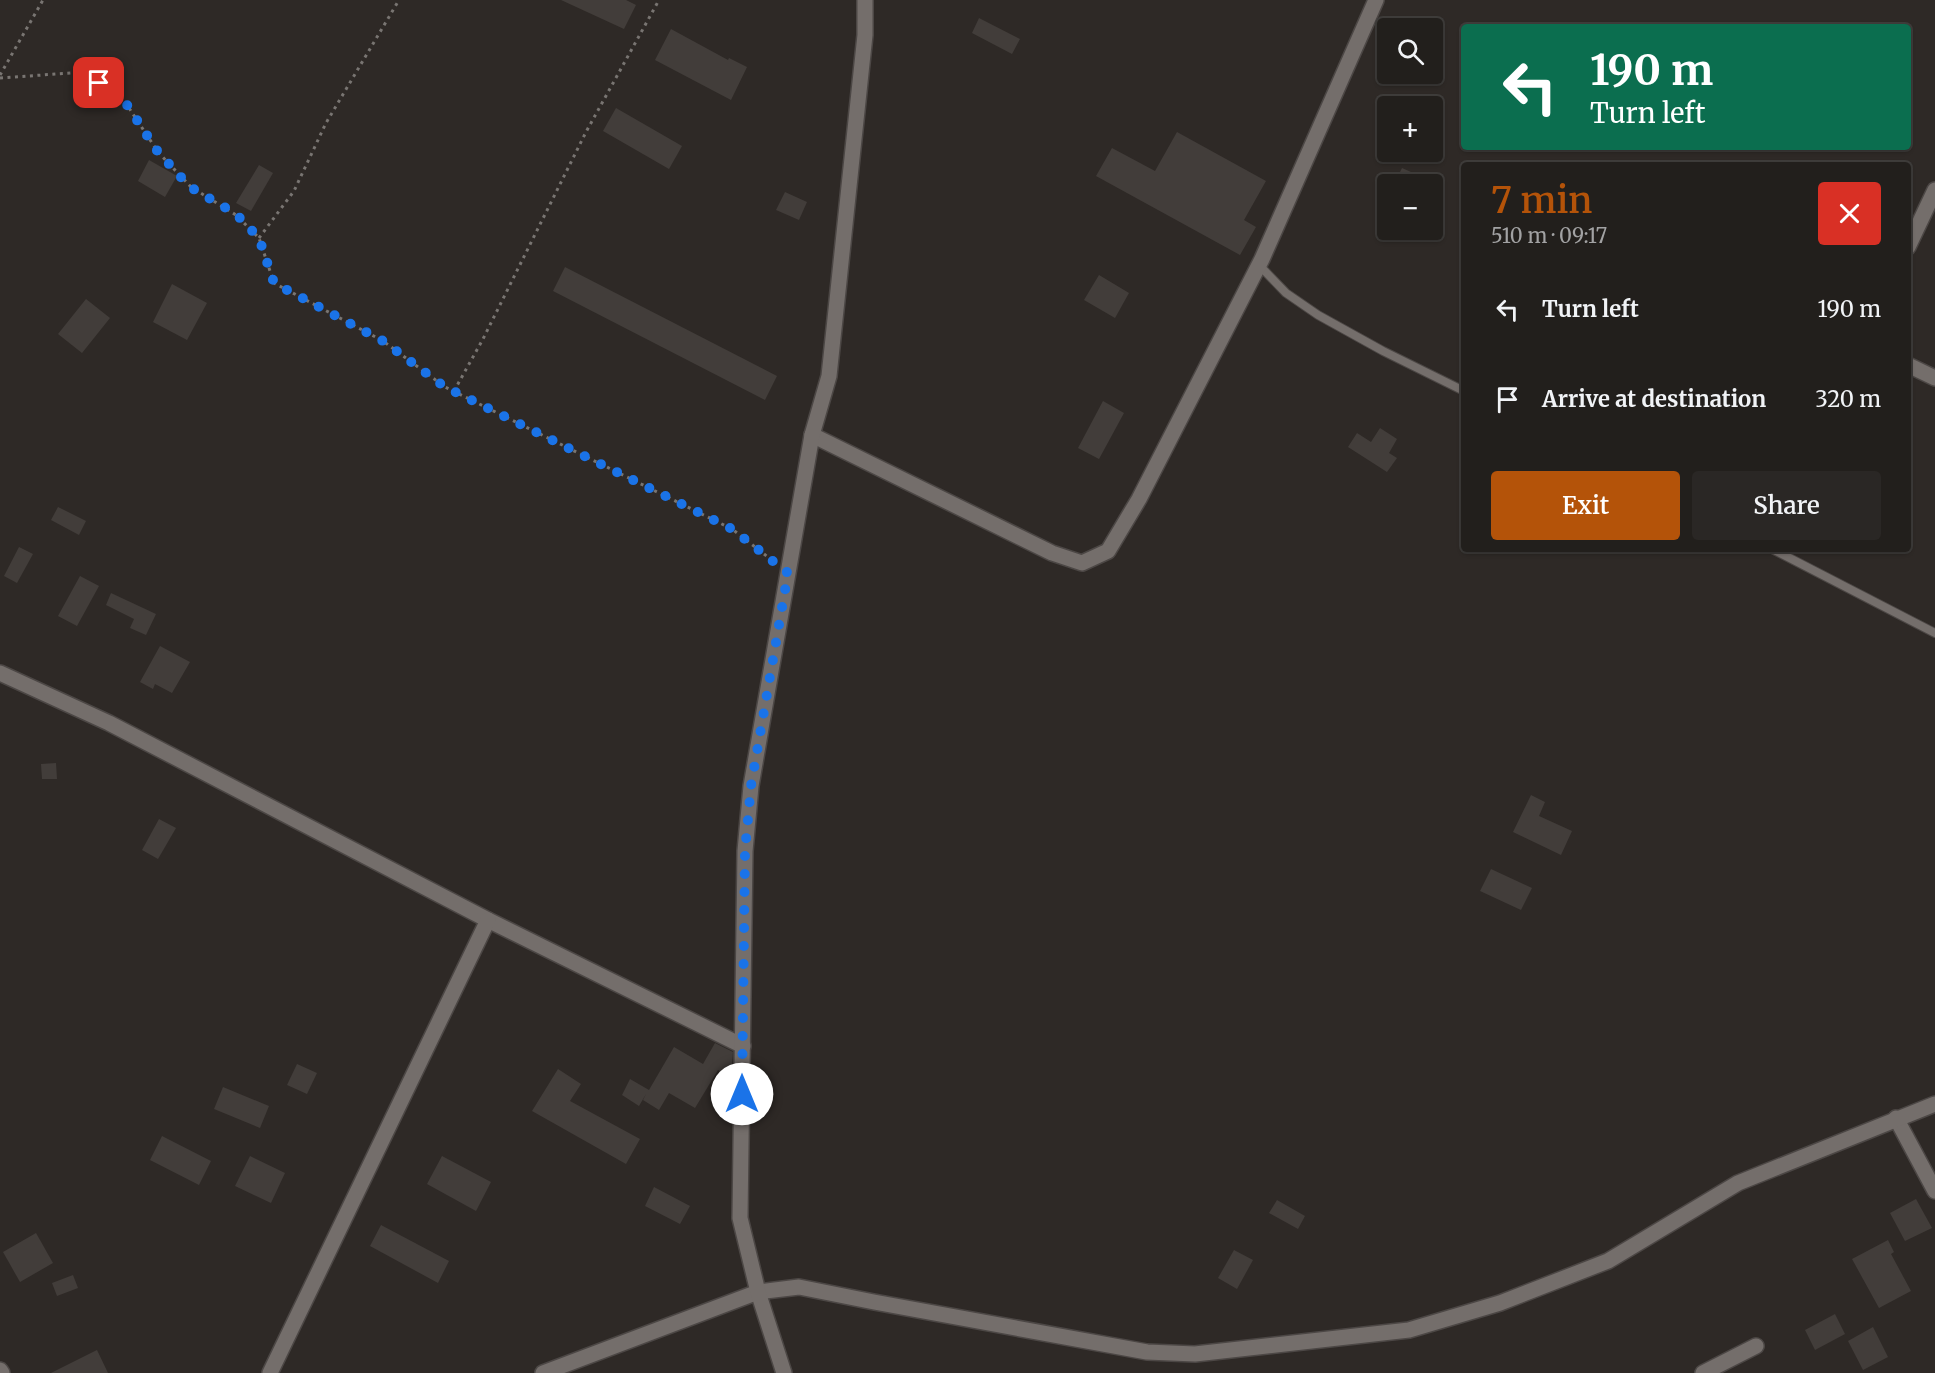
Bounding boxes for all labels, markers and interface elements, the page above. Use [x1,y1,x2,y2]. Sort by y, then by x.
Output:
map controls [1377,18,1443,240]
button: search [1377,18,1443,84]
text: 190 m [1590,44,1713,96]
icon: left [1491,48,1569,126]
pin [73,57,124,108]
icon: arrive [82,66,115,99]
button: + [1377,96,1443,162]
text: Turn left [1590,96,1705,130]
button: − [1377,174,1443,240]
text: 7 min [1491,178,1592,223]
button: close [1818,182,1881,245]
text: 510 m · 09:17 [1491,223,1607,248]
icon: left [1491,293,1524,326]
text: Turn left [1542,295,1639,323]
text: 190 m [1818,295,1881,323]
icon: arrive [1491,383,1524,416]
text: Arrive at destination [1542,385,1766,413]
text: 320 m [1815,385,1881,413]
button: Exit [1491,471,1680,540]
button: Share [1692,471,1881,540]
position arrow [710,1062,774,1126]

